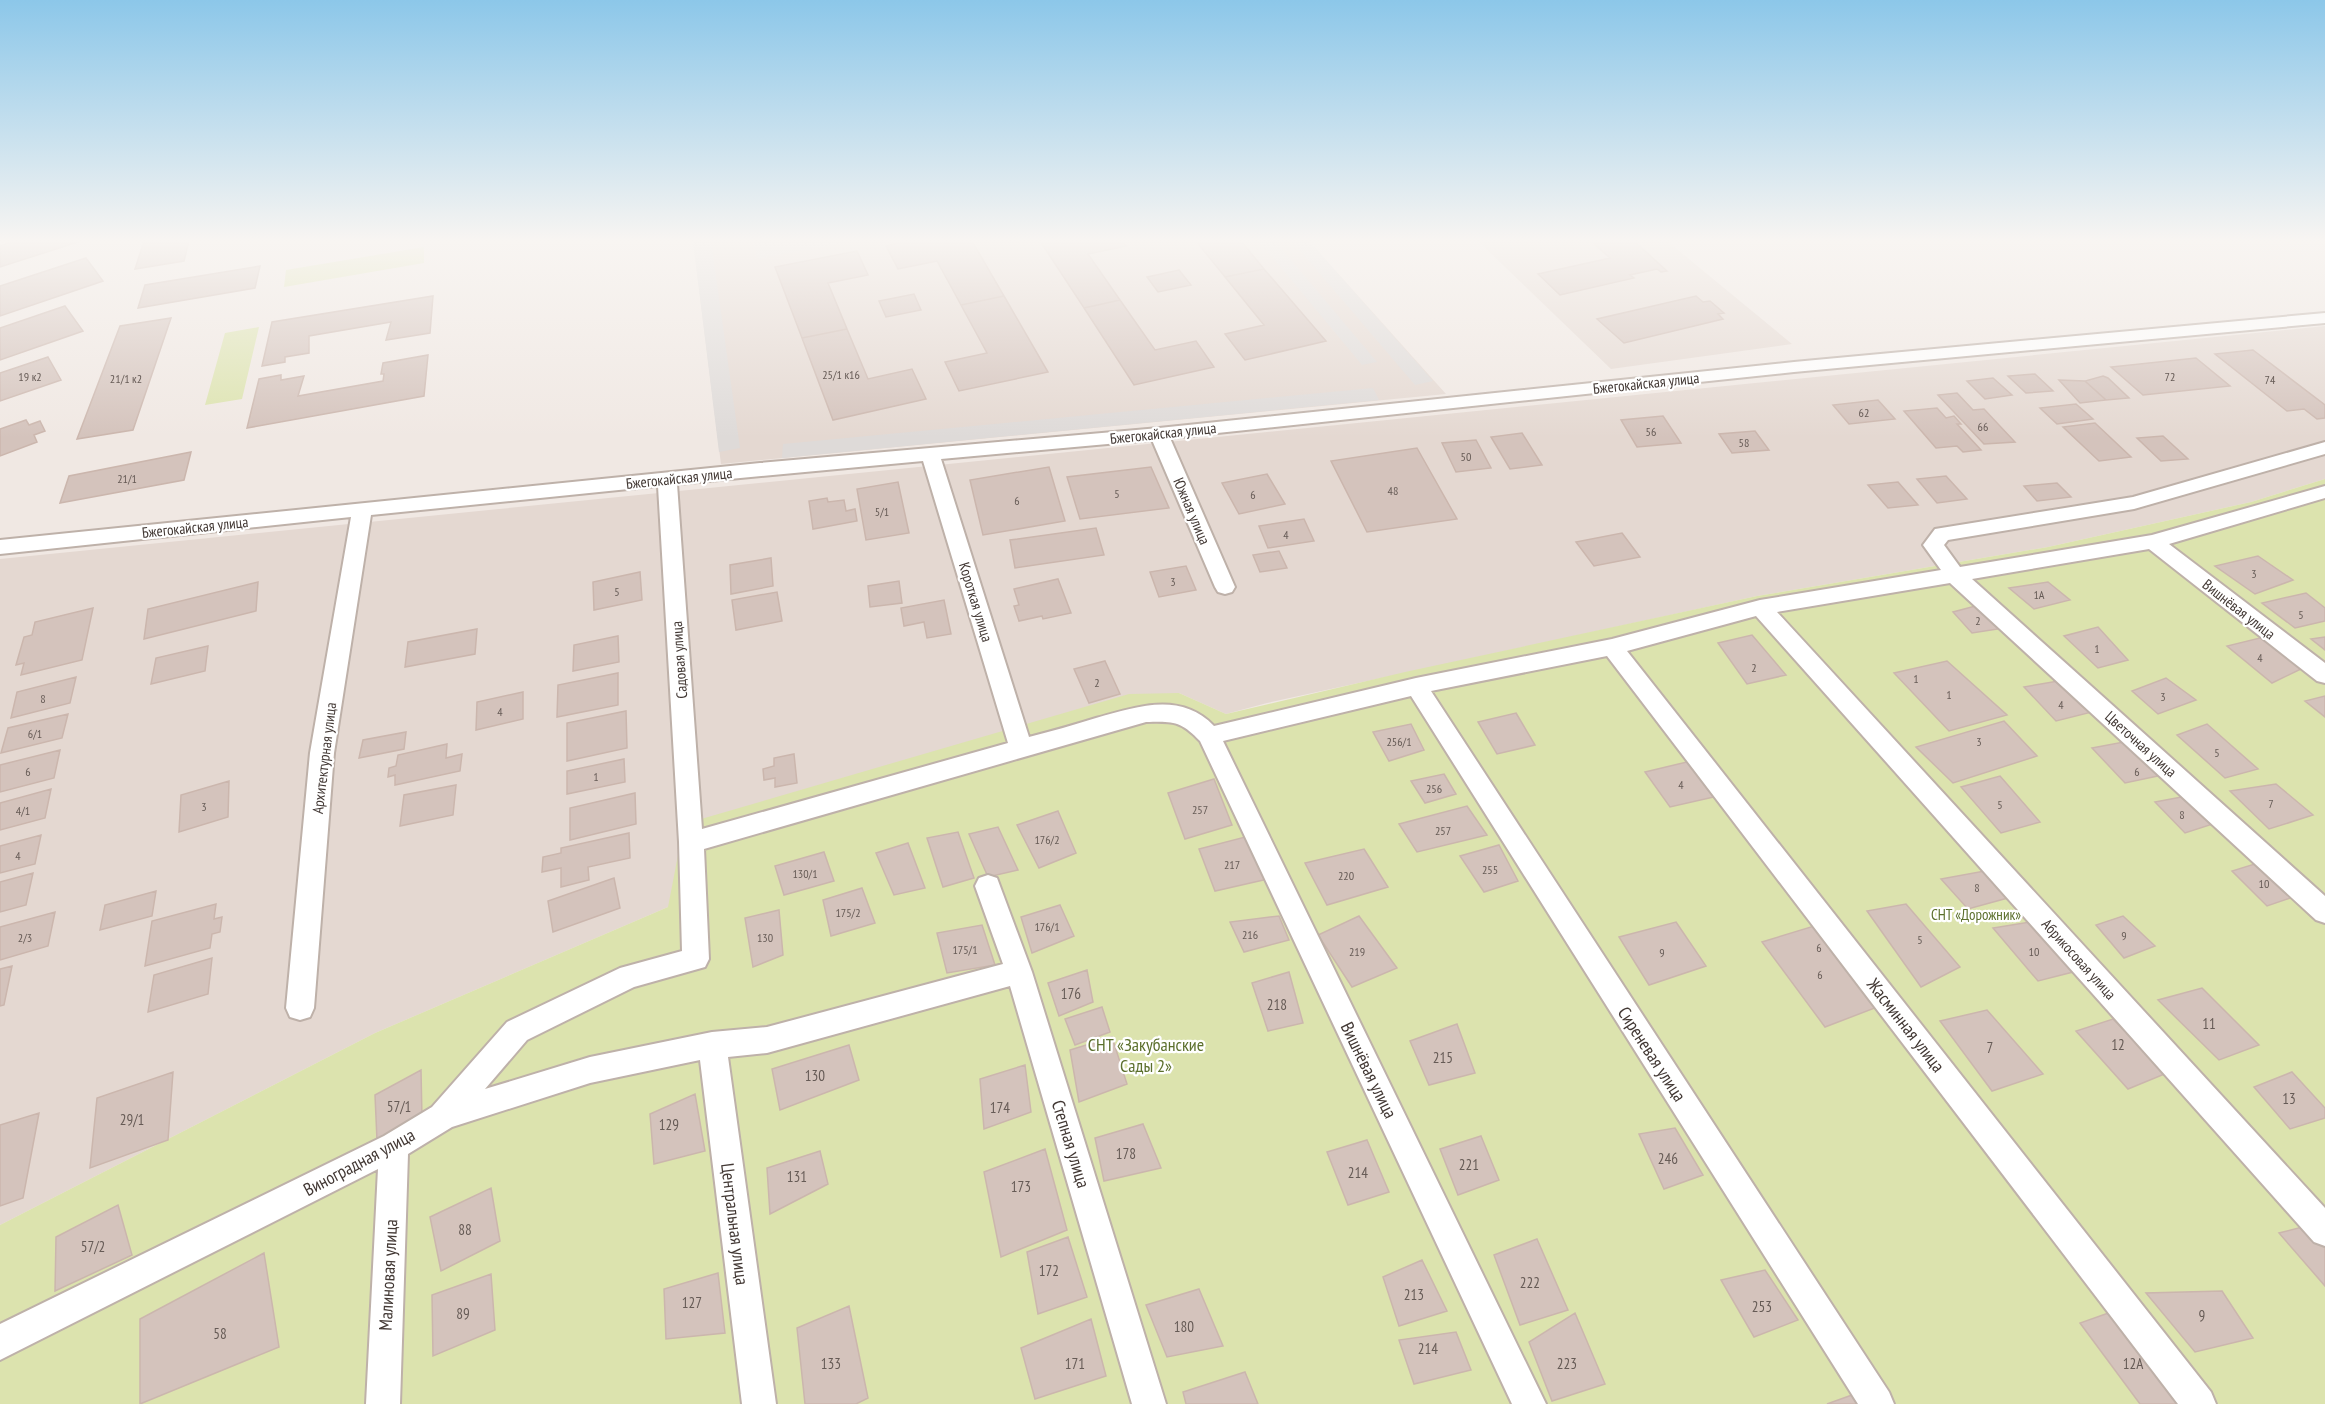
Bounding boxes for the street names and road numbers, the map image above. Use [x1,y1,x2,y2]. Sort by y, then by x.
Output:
street label: Бжегокайская улица [1592,368,1700,398]
street label: Бжегокайская улица [1109,418,1217,448]
street label: Бжегокайская улица [625,463,733,493]
street label: Южная улица [1169,475,1215,547]
street label: Бжегокайская улица [141,512,249,542]
street label: Короткая улица [955,560,997,644]
street label: Вишнёвая улица [2199,575,2279,643]
street label: Садовая улица [667,621,691,699]
street label: Архитектурная улица [308,701,340,815]
street label: Цветочная улица [2101,707,2181,781]
street label: Абрикосовая улица [2038,915,2120,1003]
street label: Жасминная улица [1861,973,1950,1077]
street label: Сиреневая улица [1613,1002,1691,1106]
street label: Вишнёвая улица [1336,1018,1402,1122]
street label: Степная улица [1047,1097,1095,1191]
street label: Виноградная улица [299,1123,419,1201]
street label: Центральная улица [716,1162,754,1286]
street label: Малиновая улица [374,1219,402,1331]

